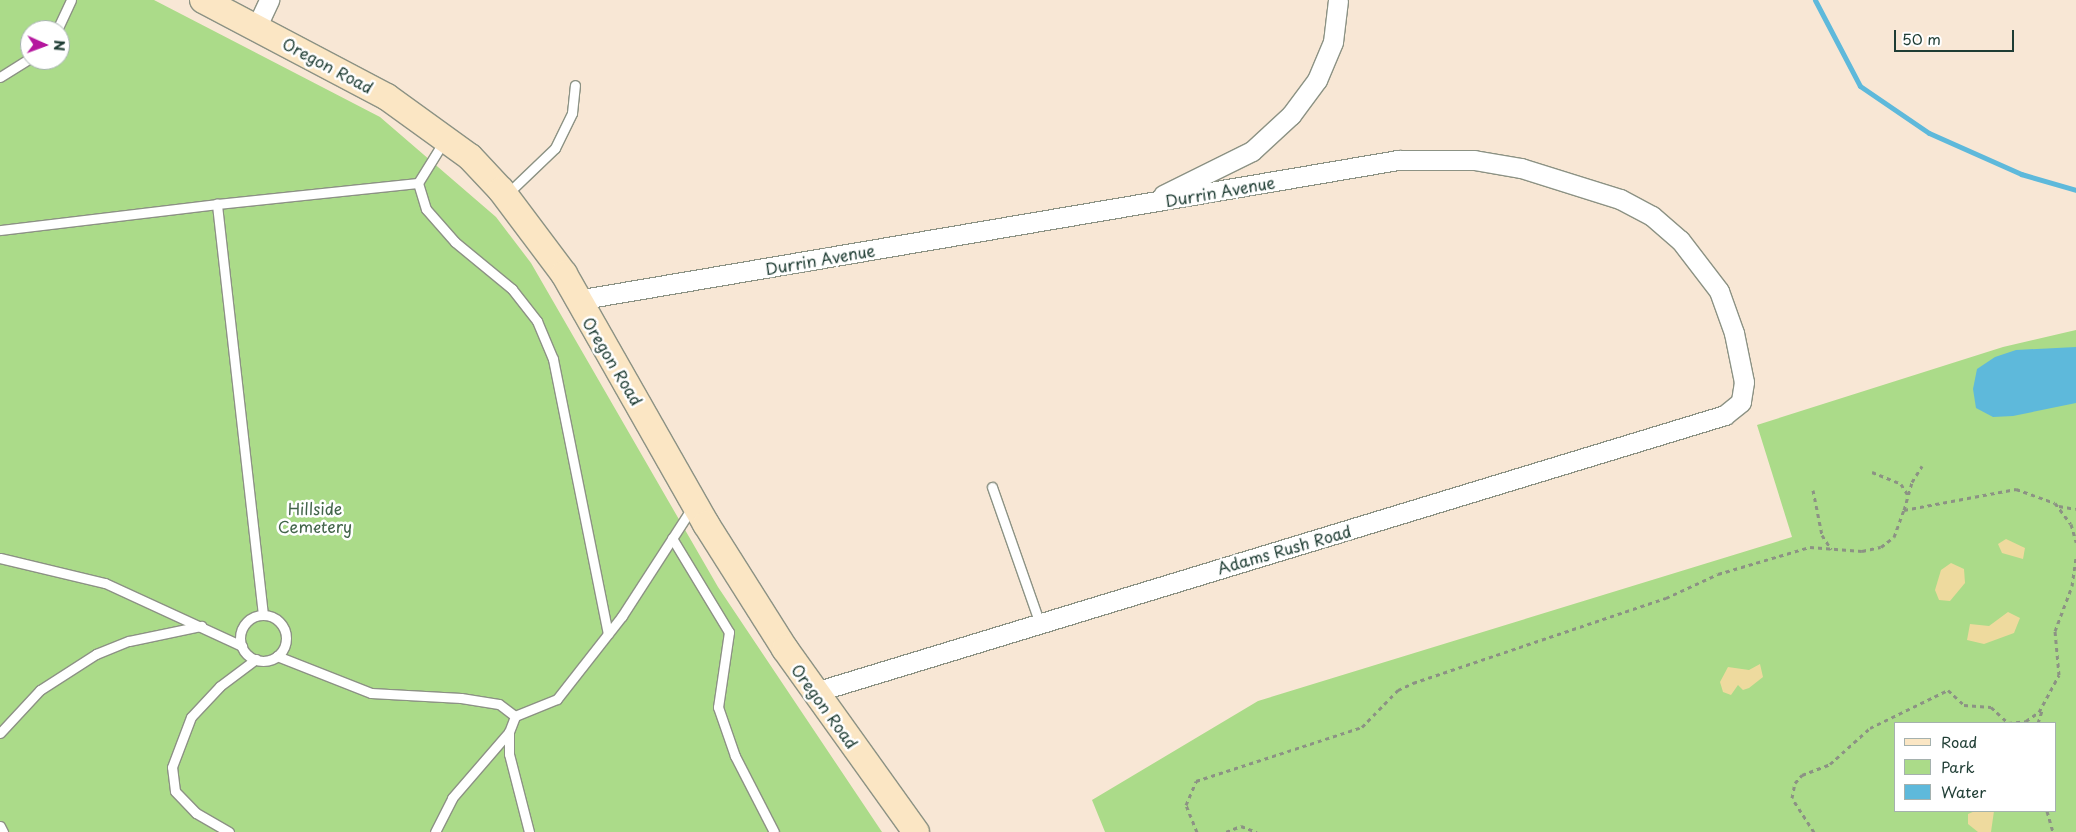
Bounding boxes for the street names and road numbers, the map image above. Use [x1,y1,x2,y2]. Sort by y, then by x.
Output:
street label: Oregon Road [279,33,377,97]
street label: Durrin Avenue [1164,172,1276,210]
street label: Durrin Avenue [764,240,876,278]
street label: Oregon Road [579,313,647,409]
street label: Adams Rush Road [1214,520,1354,578]
street label: Oregon Road [788,660,862,752]

